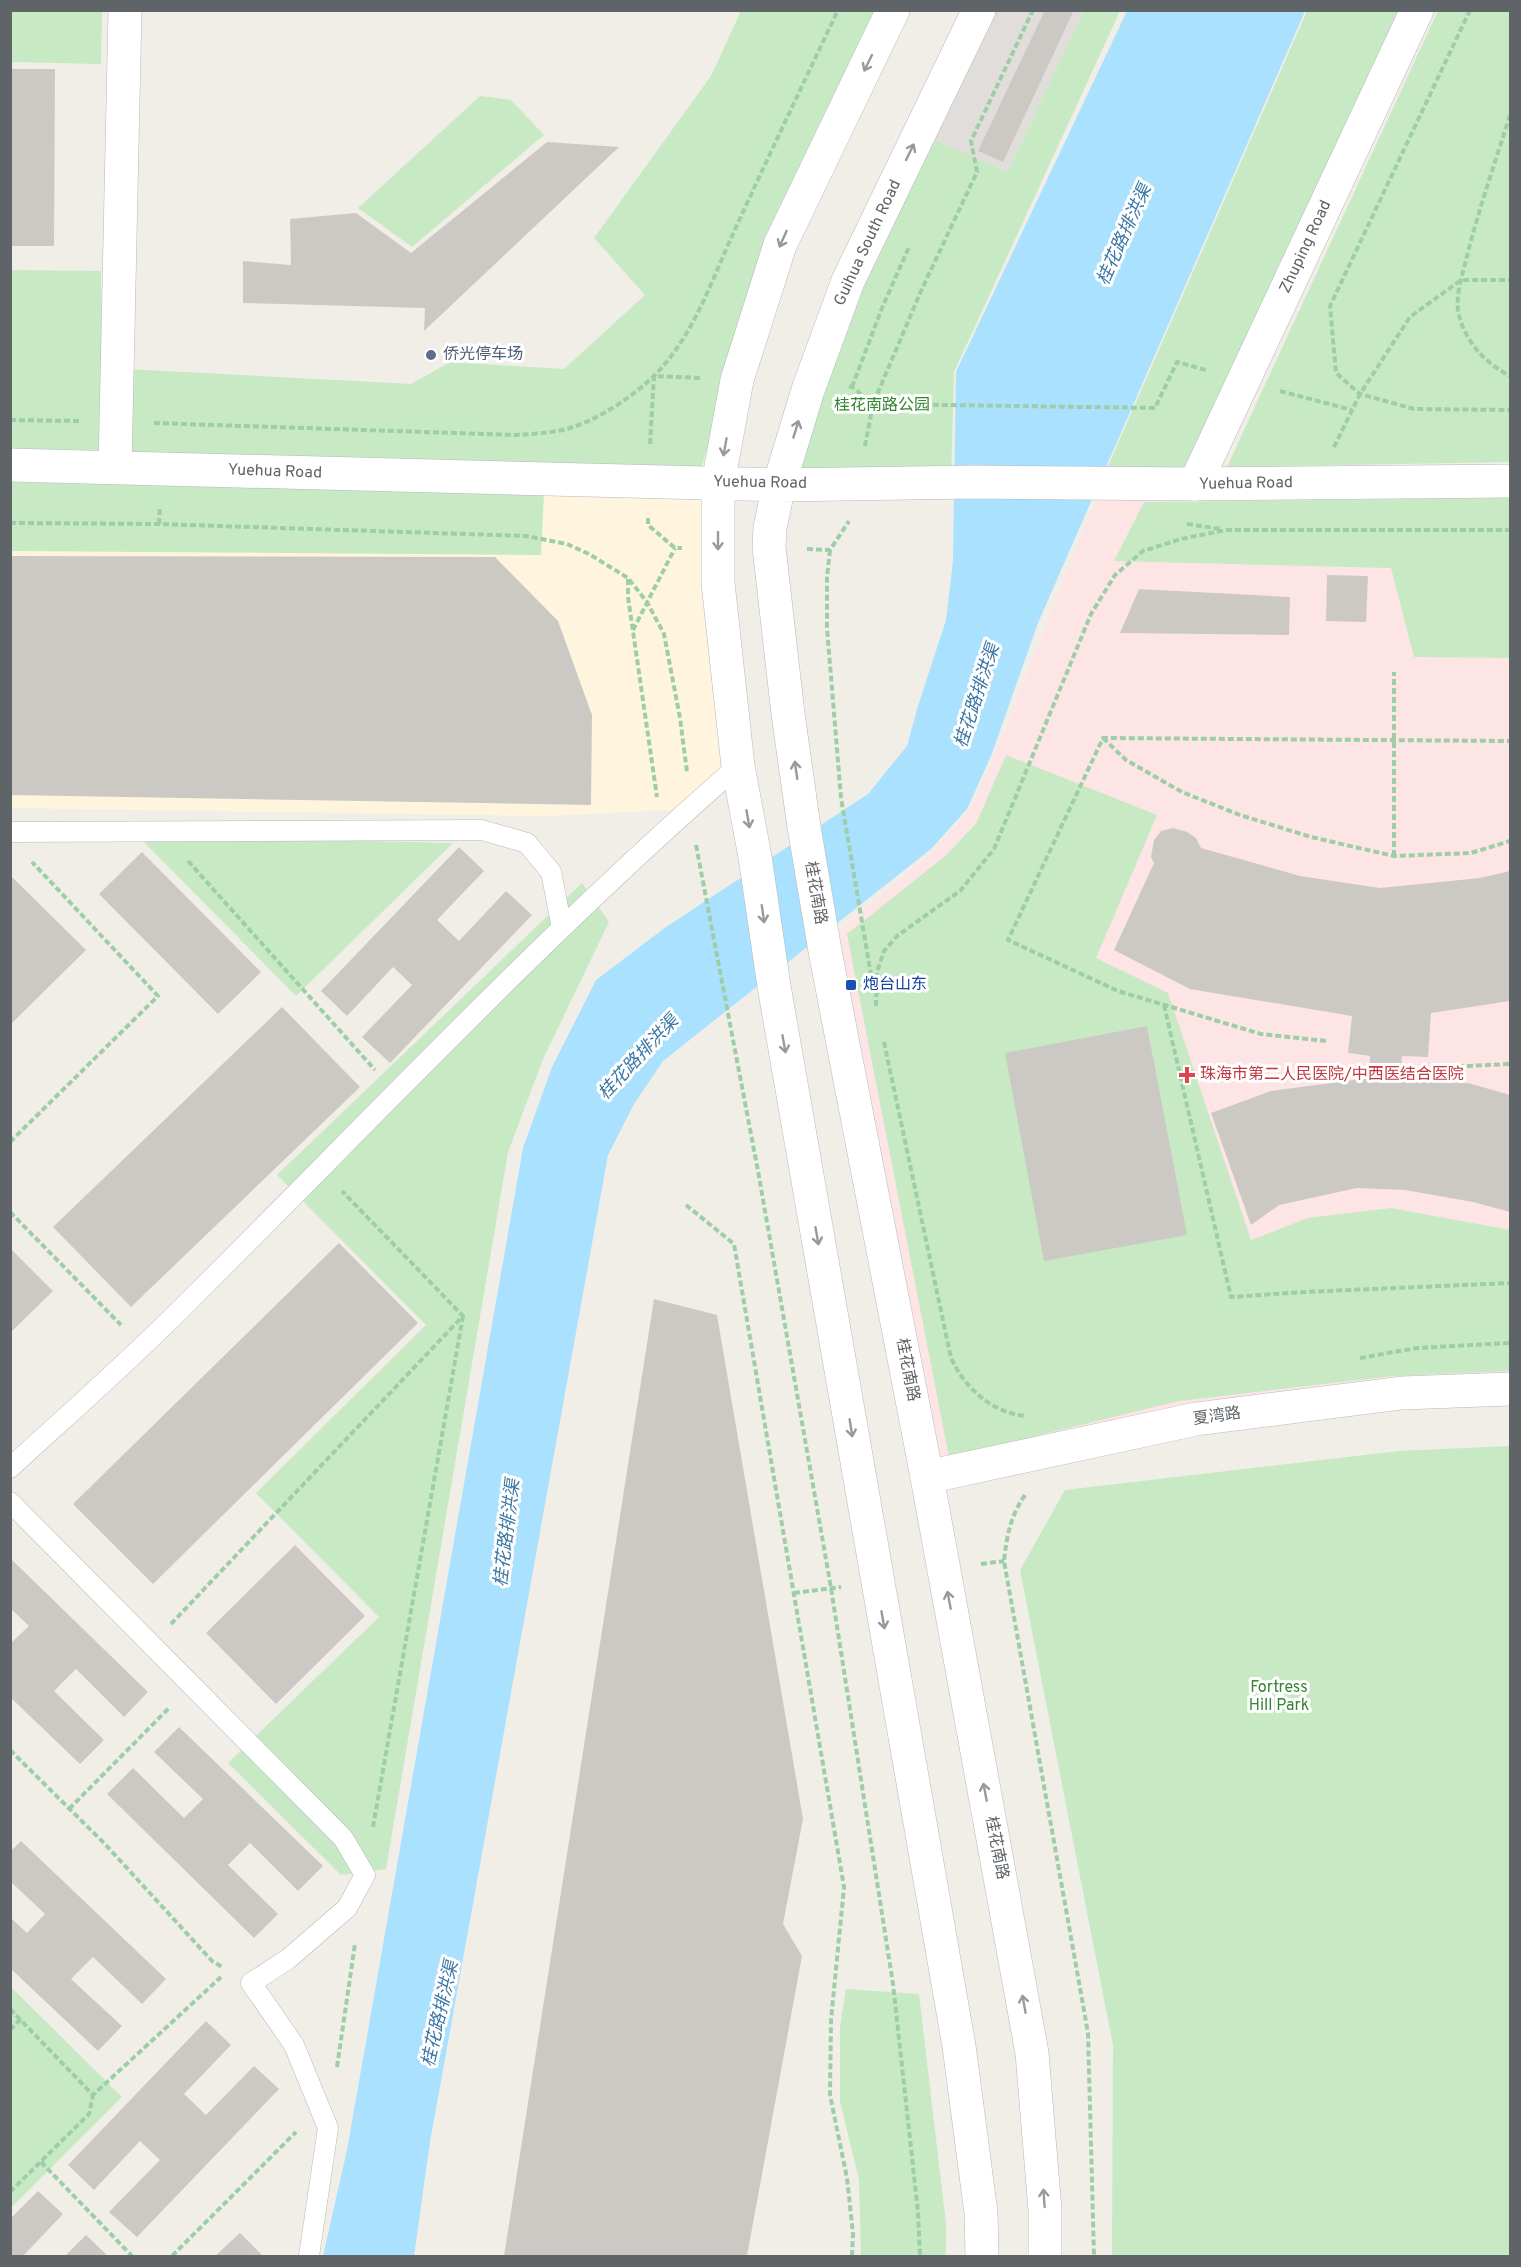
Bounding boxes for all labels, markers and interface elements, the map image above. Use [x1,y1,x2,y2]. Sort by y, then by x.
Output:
one-way arrow [861,54,873,72]
one-way arrow [905,143,917,161]
street label: Guihua South Road [830,177,906,309]
water label: 桂花路排洪渠 [1093,178,1159,289]
street label: Zhuping Road [1276,197,1336,297]
one-way arrow [777,229,788,248]
place label: 侨光停车场 [443,345,523,365]
marker: 侨光停车场 [424,348,438,362]
park label: 桂花南路公园 [834,396,930,416]
one-way arrow [791,420,802,439]
one-way arrow [719,436,730,456]
street label: Yuehua Road [228,460,322,484]
street label: Yuehua Road [713,472,807,494]
street label: Yuehua Road [1199,473,1293,495]
one-way arrow [712,531,724,551]
water label: 桂花路排洪渠 [950,638,1007,751]
one-way arrow [790,760,801,780]
one-way arrow [742,808,753,828]
street label: 桂花南路 [800,860,830,926]
one-way arrow [758,904,769,924]
place label: 炮台山东 [863,975,927,995]
marker: 炮台山东 [844,978,858,992]
water label: 桂花路排洪渠 [594,1008,686,1105]
one-way arrow [778,1033,789,1053]
place label: 珠海市第二人民医院/中西医结合医院 [1200,1065,1464,1085]
marker: 珠海市第二人民医院/中西医结合医院 [1178,1066,1196,1084]
one-way arrow [812,1225,823,1245]
street label: 桂花南路 [891,1337,923,1403]
street label: 夏湾路 [1192,1404,1242,1430]
one-way arrow [845,1417,856,1437]
water label: 桂花路排洪渠 [490,1475,526,1588]
one-way arrow [943,1591,954,1610]
one-way arrow [878,1610,889,1629]
park label: Fortress Hill Park [1249,1678,1309,1716]
one-way arrow [979,1782,990,1802]
street label: 桂花南路 [980,1815,1012,1881]
water label: 桂花路排洪渠 [418,1956,465,2069]
one-way arrow [1018,1995,1029,2015]
one-way arrow [1038,2189,1049,2209]

